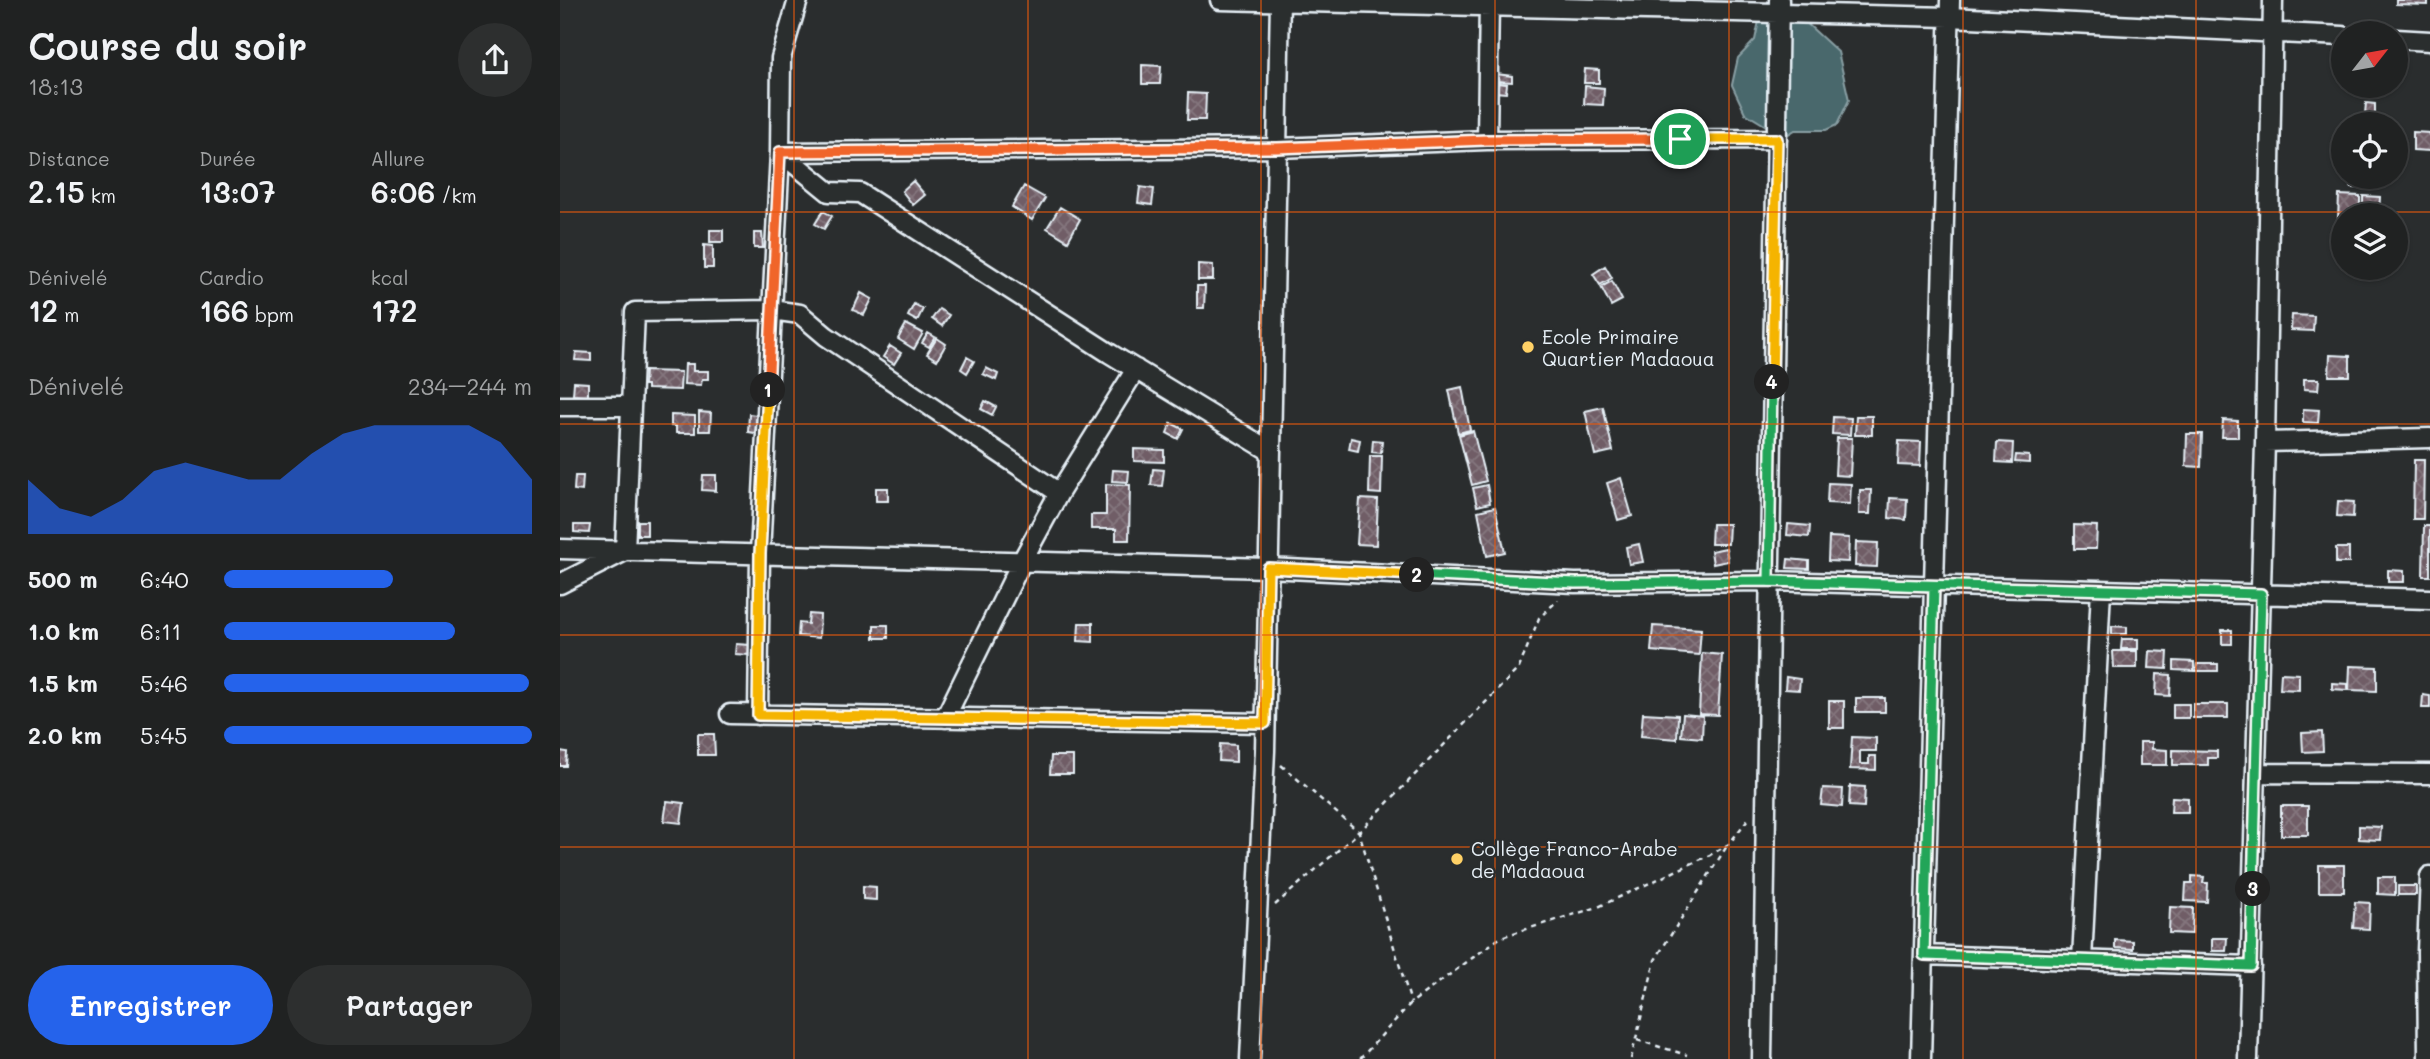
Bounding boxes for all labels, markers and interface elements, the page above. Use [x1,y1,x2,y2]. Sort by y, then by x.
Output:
text: Course du soir [28,20,307,70]
north arrow [2331,21,2408,98]
map controls [2331,21,2408,280]
button: share [458,23,532,97]
text: 18:13 [28,71,83,101]
pin [1650,109,1710,169]
button: locate [2331,112,2408,189]
icon: arrive [1661,120,1699,158]
text: Distance [28,146,110,171]
text: Durée [199,146,256,171]
text: Allure [371,146,425,171]
text: 2.15 [28,171,85,211]
text: 13:07 [199,171,276,211]
text: 6:06 [371,171,435,211]
text: km [85,183,116,208]
text: /km [435,183,477,208]
button: layers [2331,203,2408,280]
text: Dénivelé [28,265,108,290]
text: Cardio [199,265,263,290]
text: kcal [371,265,409,290]
text: 12 [28,290,58,330]
text: 166 [199,290,249,330]
text: 172 [371,290,417,330]
text: m [58,302,79,327]
text: bpm [249,302,294,327]
place label: Ecole Primaire Quartier Madaoua [1542,324,1715,371]
marker: Ecole Primaire Quartier Madaoua [1520,339,1536,355]
pin: 4 [1754,364,1790,400]
text: 4 [1765,369,1778,394]
text: Dénivelé [28,371,124,401]
text: 234–244 m [408,371,532,401]
pin: 1 [750,372,786,408]
text: 1 [763,377,772,402]
pin: 2 [1400,558,1434,592]
text: 2 [1411,562,1422,587]
text: 500 m [28,564,98,594]
text: 6:40 [140,564,189,594]
text: 1.0 km [28,616,99,646]
text: 6:11 [140,616,182,646]
text: 1.5 km [28,668,98,698]
text: 5:46 [140,668,188,698]
text: 2.0 km [28,720,102,750]
text: 5:45 [140,720,187,750]
place label: Collège Franco-Arabe de Madaoua [1471,836,1678,883]
marker: Collège Franco-Arabe de Madaoua [1449,851,1465,867]
pin: 3 [2236,872,2270,906]
text: 3 [2247,876,2258,901]
button: Enregistrer [28,965,273,1045]
button: Partager [287,965,532,1045]

